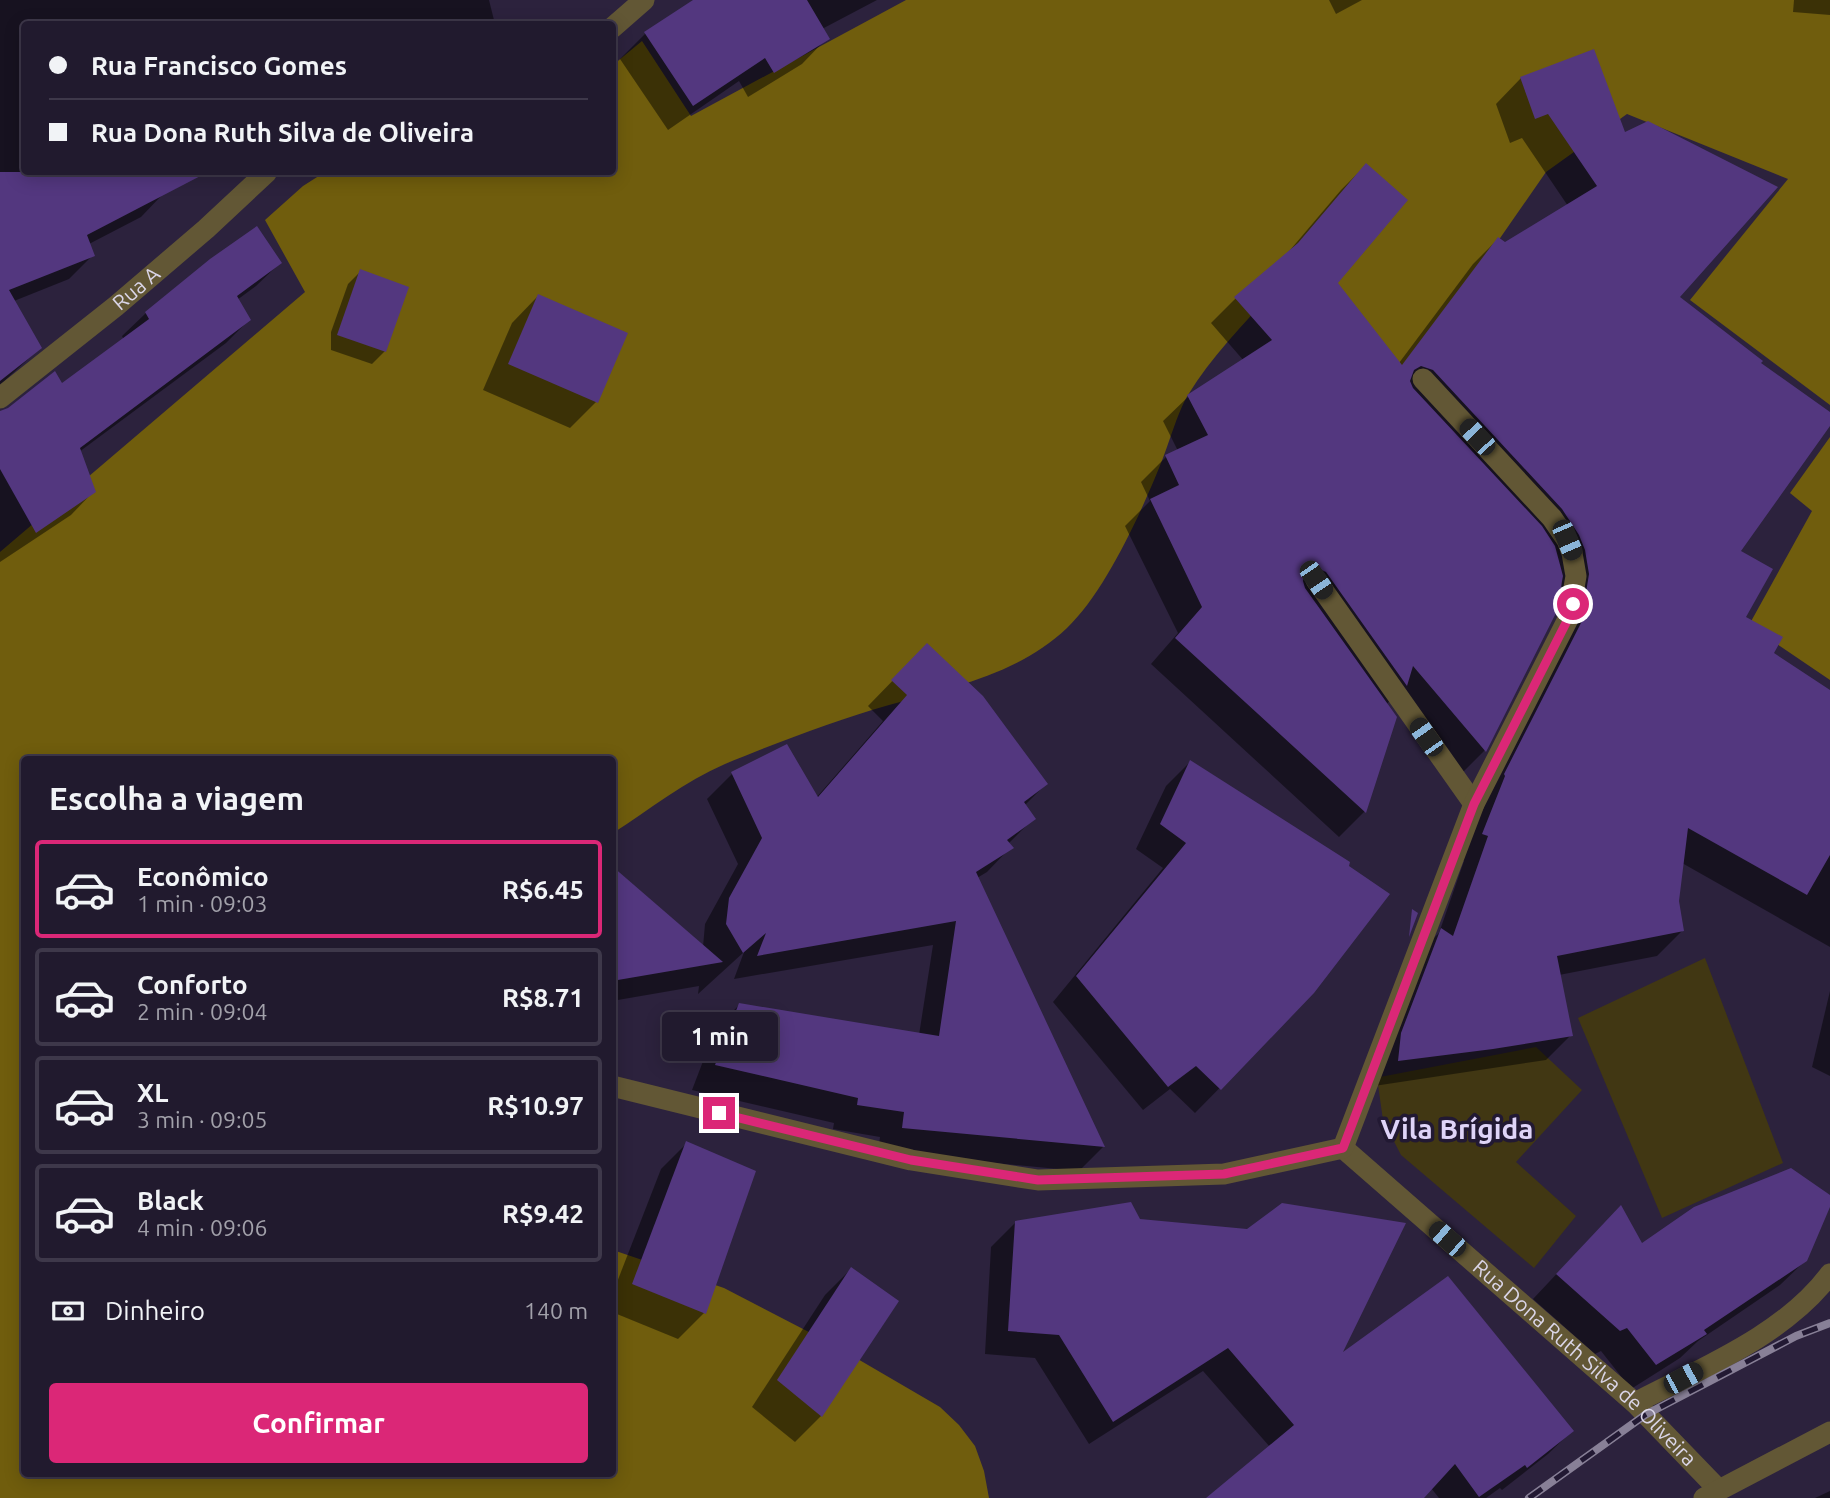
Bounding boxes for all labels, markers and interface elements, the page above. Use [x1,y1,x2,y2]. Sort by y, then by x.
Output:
text: Rua Francisco Gomes [91,51,347,80]
text: Rua Dona Ruth Silva de Oliveira [91,118,474,147]
street label: Rua A [107,261,165,315]
car [1455,414,1500,460]
car [1550,517,1585,563]
car [1296,557,1337,603]
route start [1557,588,1589,620]
car [1406,714,1447,760]
text: Escolha a viagem [49,780,304,816]
icon: car [53,858,116,921]
text: Econômico [137,862,269,891]
text: R$6.45 [502,875,584,904]
text: 1 min · 09:03 [137,891,268,916]
icon: car [53,966,116,1029]
text: Conforto [137,970,248,999]
text: R$8.71 [502,983,584,1012]
text: 2 min · 09:04 [137,999,268,1024]
callout: 1 min [661,1012,777,1060]
text: 1 min [691,1024,749,1049]
icon: car [53,1074,116,1137]
text: XL [137,1078,168,1107]
text: R$10.97 [487,1091,584,1120]
route end [703,1097,735,1129]
text: 3 min · 09:05 [137,1107,268,1132]
district label: Vila Brígida [1380,1113,1534,1144]
icon: car [53,1182,116,1245]
text: Black [137,1186,204,1215]
text: R$9.42 [502,1199,584,1228]
text: 4 min · 09:06 [137,1215,268,1240]
car [1425,1217,1470,1261]
street label: Rua Dona Ruth Silva de Oliveira [1469,1254,1702,1470]
icon: cash [49,1292,87,1330]
text: Dinheiro [105,1296,205,1325]
text: 140 m [524,1298,588,1323]
car [1660,1359,1707,1397]
button: Confirmar [49,1383,588,1463]

